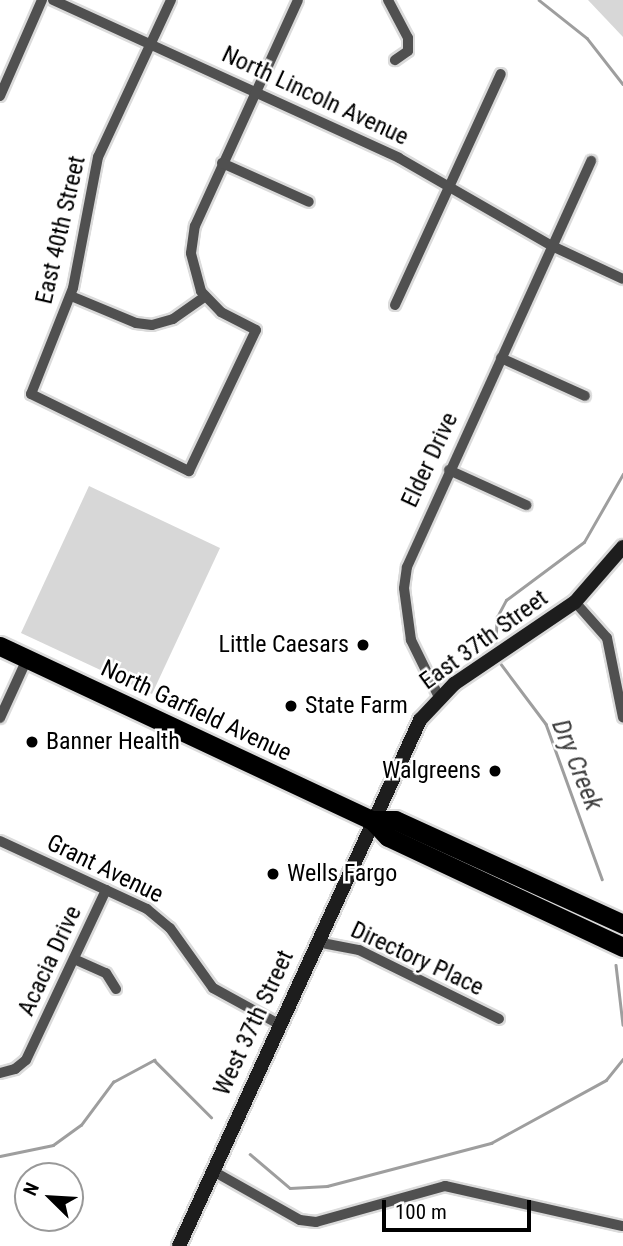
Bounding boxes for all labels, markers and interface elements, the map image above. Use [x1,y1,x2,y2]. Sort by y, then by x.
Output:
street label: North Lincoln Avenue [217,40,413,152]
street label: East 40th Street [30,153,92,307]
street label: Elder Drive [396,408,464,512]
street label: East 37th Street [414,584,554,696]
place label: Little Caesars [219,631,349,659]
marker: Little Caesars [355,637,371,653]
street label: North Garfield Avenue [96,654,296,768]
place label: State Farm [305,692,408,720]
marker: State Farm [283,698,299,714]
water label: Dry Creek [545,715,609,815]
place label: Banner Health [46,728,180,756]
marker: Banner Health [24,734,40,750]
place label: Walgreens [382,757,481,785]
marker: Walgreens [487,763,503,779]
street label: Grant Avenue [42,828,168,910]
place label: Wells Fargo [287,860,397,888]
marker: Wells Fargo [265,866,281,882]
street label: Acacia Drive [12,901,88,1021]
street label: Directory Place [346,916,488,1002]
street label: West 37th Street [208,946,300,1100]
north arrow [14,1162,84,1232]
text: N [18,1179,44,1199]
scale bar [385,1186,534,1230]
text: 100 m [395,1200,447,1224]

